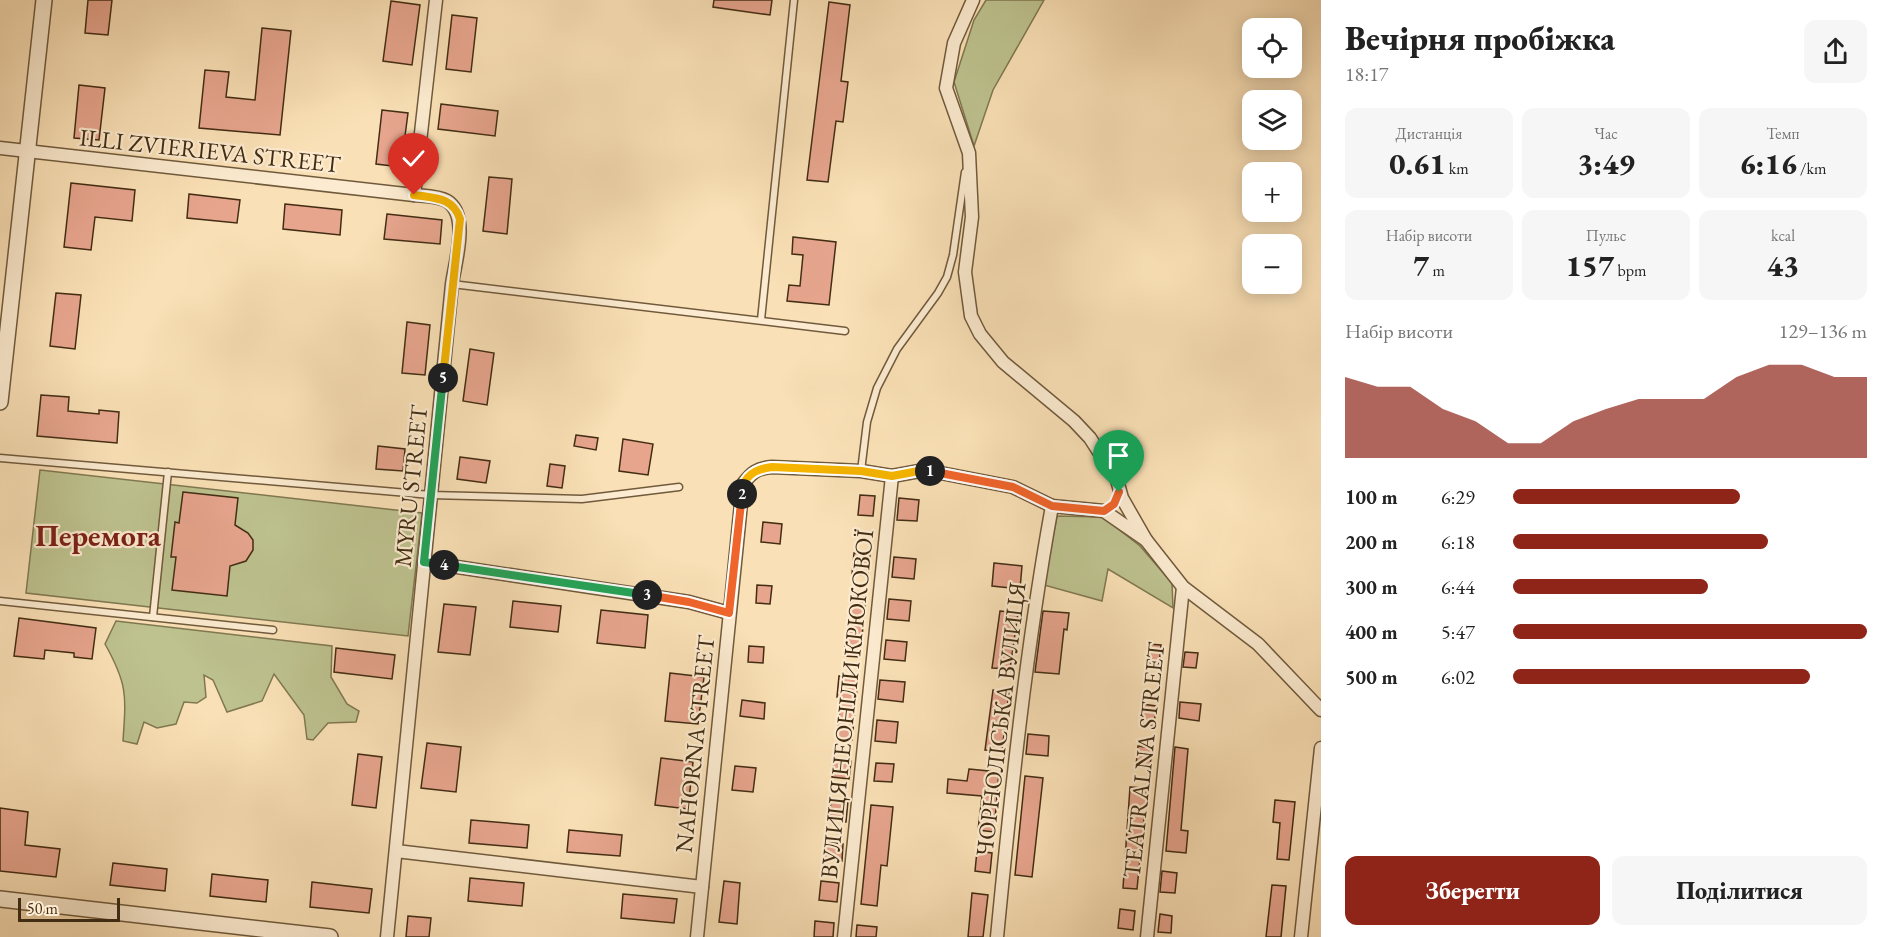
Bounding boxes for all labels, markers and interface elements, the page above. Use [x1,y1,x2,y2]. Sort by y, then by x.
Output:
text: Вечірня пробіжка [1345,17,1615,60]
map controls [1242,18,1302,294]
button: locate [1242,18,1302,78]
button: share [1804,20,1867,83]
text: 18:17 [1345,61,1388,87]
button: layers [1242,90,1302,150]
street label: ILLI ZVIERIEVA STREET [78,121,343,180]
text: Дистанція [1396,123,1462,144]
text: Час [1594,123,1618,144]
text: Темп [1766,123,1800,144]
pin [388,133,439,195]
icon: check [397,142,430,175]
text: 0.61 [1389,144,1445,183]
text: 3:49 [1577,144,1635,183]
text: 6:16 [1740,144,1797,183]
text: km [1445,158,1469,179]
text: /km [1797,158,1826,179]
button: + [1242,162,1302,222]
text: Набір висоти [1386,225,1472,246]
text: Пульс [1586,225,1626,246]
text: kcal [1771,225,1795,246]
button: − [1242,234,1302,294]
text: 7 [1413,246,1429,285]
text: 157 [1566,246,1614,285]
text: 43 [1767,246,1799,285]
text: m [1429,260,1445,281]
text: bpm [1614,260,1646,281]
text: Набір висоти [1345,318,1453,344]
text: 129–136 m [1779,318,1867,344]
pin: 5 [428,363,458,393]
text: 5 [439,367,447,388]
street label: MYRU STREET [387,403,435,568]
pin [1093,430,1144,492]
icon: arrive [1102,439,1135,472]
pin: 1 [915,456,945,486]
text: 1 [926,460,934,481]
pin: 2 [727,479,757,509]
text: 2 [738,483,746,504]
text: 100 m [1345,484,1398,510]
text: 6:29 [1441,484,1475,510]
district label: Перемога [35,516,162,555]
street label: ВУЛИЦЯ НЕОНІЛИ КРЮКОВОЇ [813,528,880,880]
text: 200 m [1345,529,1398,555]
text: 6:18 [1441,529,1475,555]
pin: 4 [429,550,459,580]
text: 4 [440,554,448,575]
text: 300 m [1345,574,1398,600]
text: 6:44 [1441,574,1475,600]
pin: 3 [632,580,662,610]
street label: ЧОРНОЛІСЬКА ВУЛИЦЯ [968,580,1033,858]
text: 3 [643,584,651,605]
text: 400 m [1345,619,1398,645]
text: 5:47 [1441,619,1475,645]
street label: NAHORNA STREET [668,633,721,854]
street label: TEATRALNA STREET [1116,640,1171,879]
text: 500 m [1345,664,1398,690]
text: 6:02 [1441,664,1475,690]
button: Зберегти [1345,856,1600,925]
button: Поділитися [1612,856,1867,925]
scale bar [18,895,120,922]
text: 50 m [27,898,58,919]

